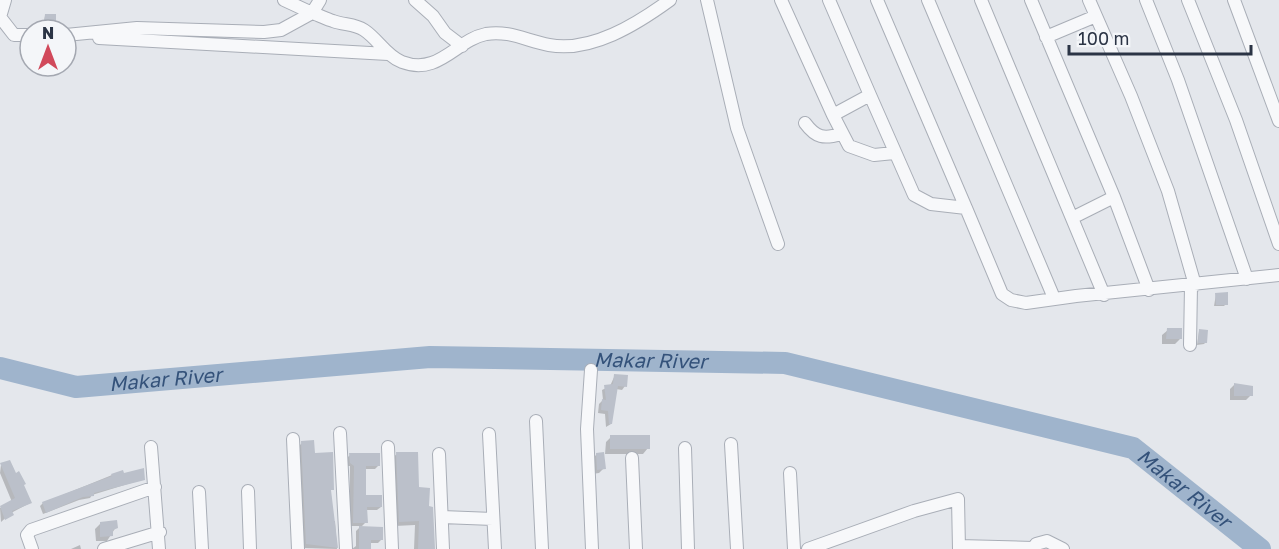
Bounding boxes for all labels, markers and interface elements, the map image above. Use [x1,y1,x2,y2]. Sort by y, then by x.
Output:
north arrow [18,18,78,78]
scale bar [1069,18,1250,56]
text: N [42,23,54,43]
text: 100 m [1078,27,1129,49]
water label: Makar River [594,347,710,373]
water label: Makar River [108,361,226,395]
water label: Makar River [1133,443,1239,534]

